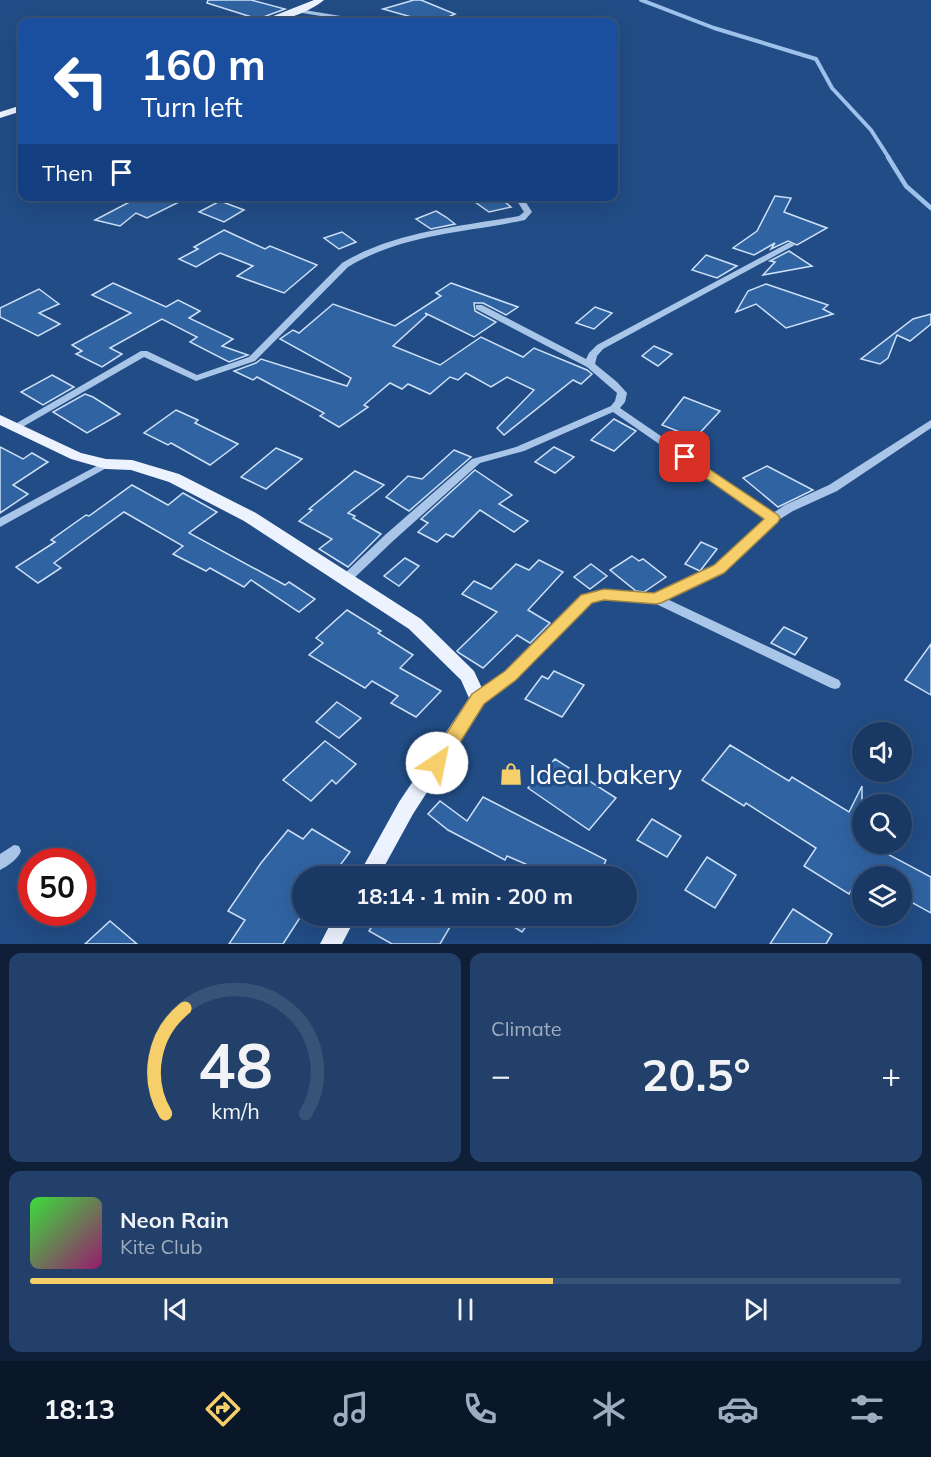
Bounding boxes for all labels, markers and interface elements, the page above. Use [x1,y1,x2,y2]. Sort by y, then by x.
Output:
text: 160 m [141,38,266,91]
icon: left [42,42,120,120]
text: Turn left [141,90,243,124]
icon: arrive [105,156,138,189]
text: Then [42,159,93,187]
pin [659,431,710,482]
icon: arrive [668,440,701,473]
map controls [852,722,912,926]
button: sound [852,722,912,782]
position arrow [405,731,469,795]
place label: Ideal bakery [529,757,683,791]
shop icon: Ideal bakery [498,761,524,787]
button: search [852,794,912,854]
speed limit sign: 50 [18,848,96,926]
button: layers [852,866,912,926]
text: 18:14 · 1 min · 200 m [356,882,573,910]
text: Climate [491,1016,562,1041]
text: 48 [198,1025,272,1104]
text: 20.5° [641,1046,751,1102]
text: − [491,1054,511,1095]
text: + [881,1054,901,1095]
text: km/h [211,1098,259,1125]
text: Neon Rain [120,1206,229,1234]
text: Kite Club [120,1234,202,1259]
icon: previous [159,1293,192,1326]
icon: pause [449,1293,482,1326]
icon: next [739,1293,772,1326]
icon: directions [202,1388,244,1430]
icon: music [330,1388,372,1430]
icon: phone [459,1388,501,1430]
icon: climate [588,1388,630,1430]
icon: car [717,1388,759,1430]
icon: filters [846,1388,888,1430]
text: 18:13 [43,1392,115,1426]

